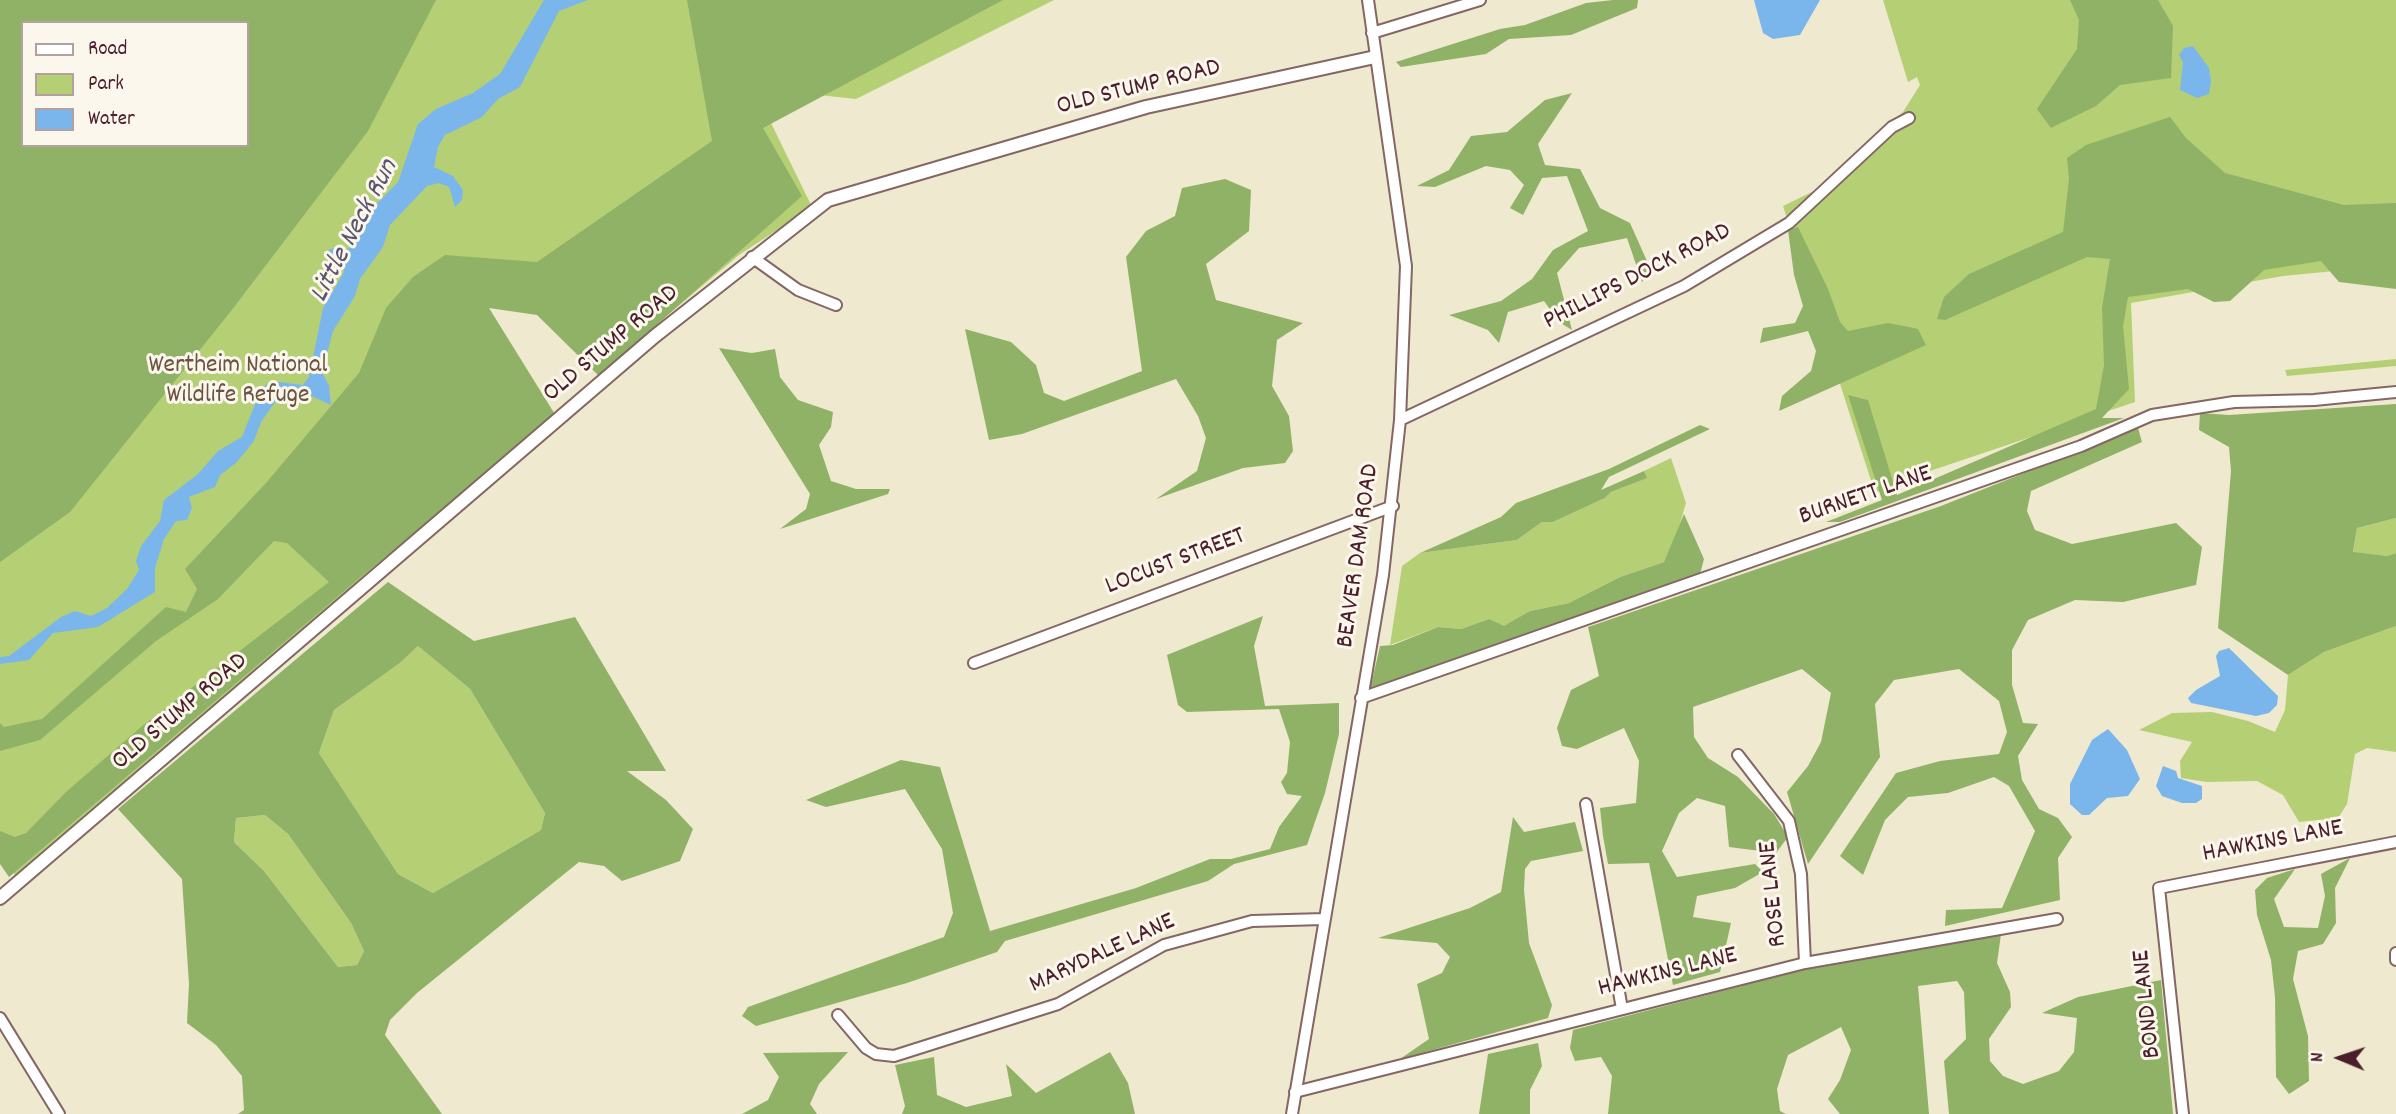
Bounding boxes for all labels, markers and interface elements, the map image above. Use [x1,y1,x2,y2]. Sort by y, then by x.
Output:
legend [21,21,248,147]
text: Road [88,35,127,65]
street label: OLD STUMP ROAD [1054,54,1224,124]
text: Park [88,70,124,100]
text: Water [88,105,135,135]
water label: Little Neck Run [304,155,408,309]
street label: PHILLIPS DOCK ROAD [1539,217,1737,339]
street label: OLD STUMP ROAD [538,279,686,411]
park label: Wertheim National Wildlife Refuge [149,351,327,412]
street label: BURNETT LANE [1795,460,1937,534]
street label: BEAVER DAM ROAD [1332,462,1388,650]
street label: LOCUST STREET [1102,522,1250,604]
street label: OLD STUMP ROAD [107,647,255,779]
street label: HAWKINS LANE [2200,814,2346,872]
street label: ROSE LANE [1754,840,1796,948]
street label: MARYDALE LANE [1025,908,1181,1002]
street label: HAWKINS LANE [1595,942,1741,1006]
street label: BOND LANE [2128,948,2170,1060]
north arrow [2305,1023,2375,1093]
text: N [2305,1052,2332,1062]

